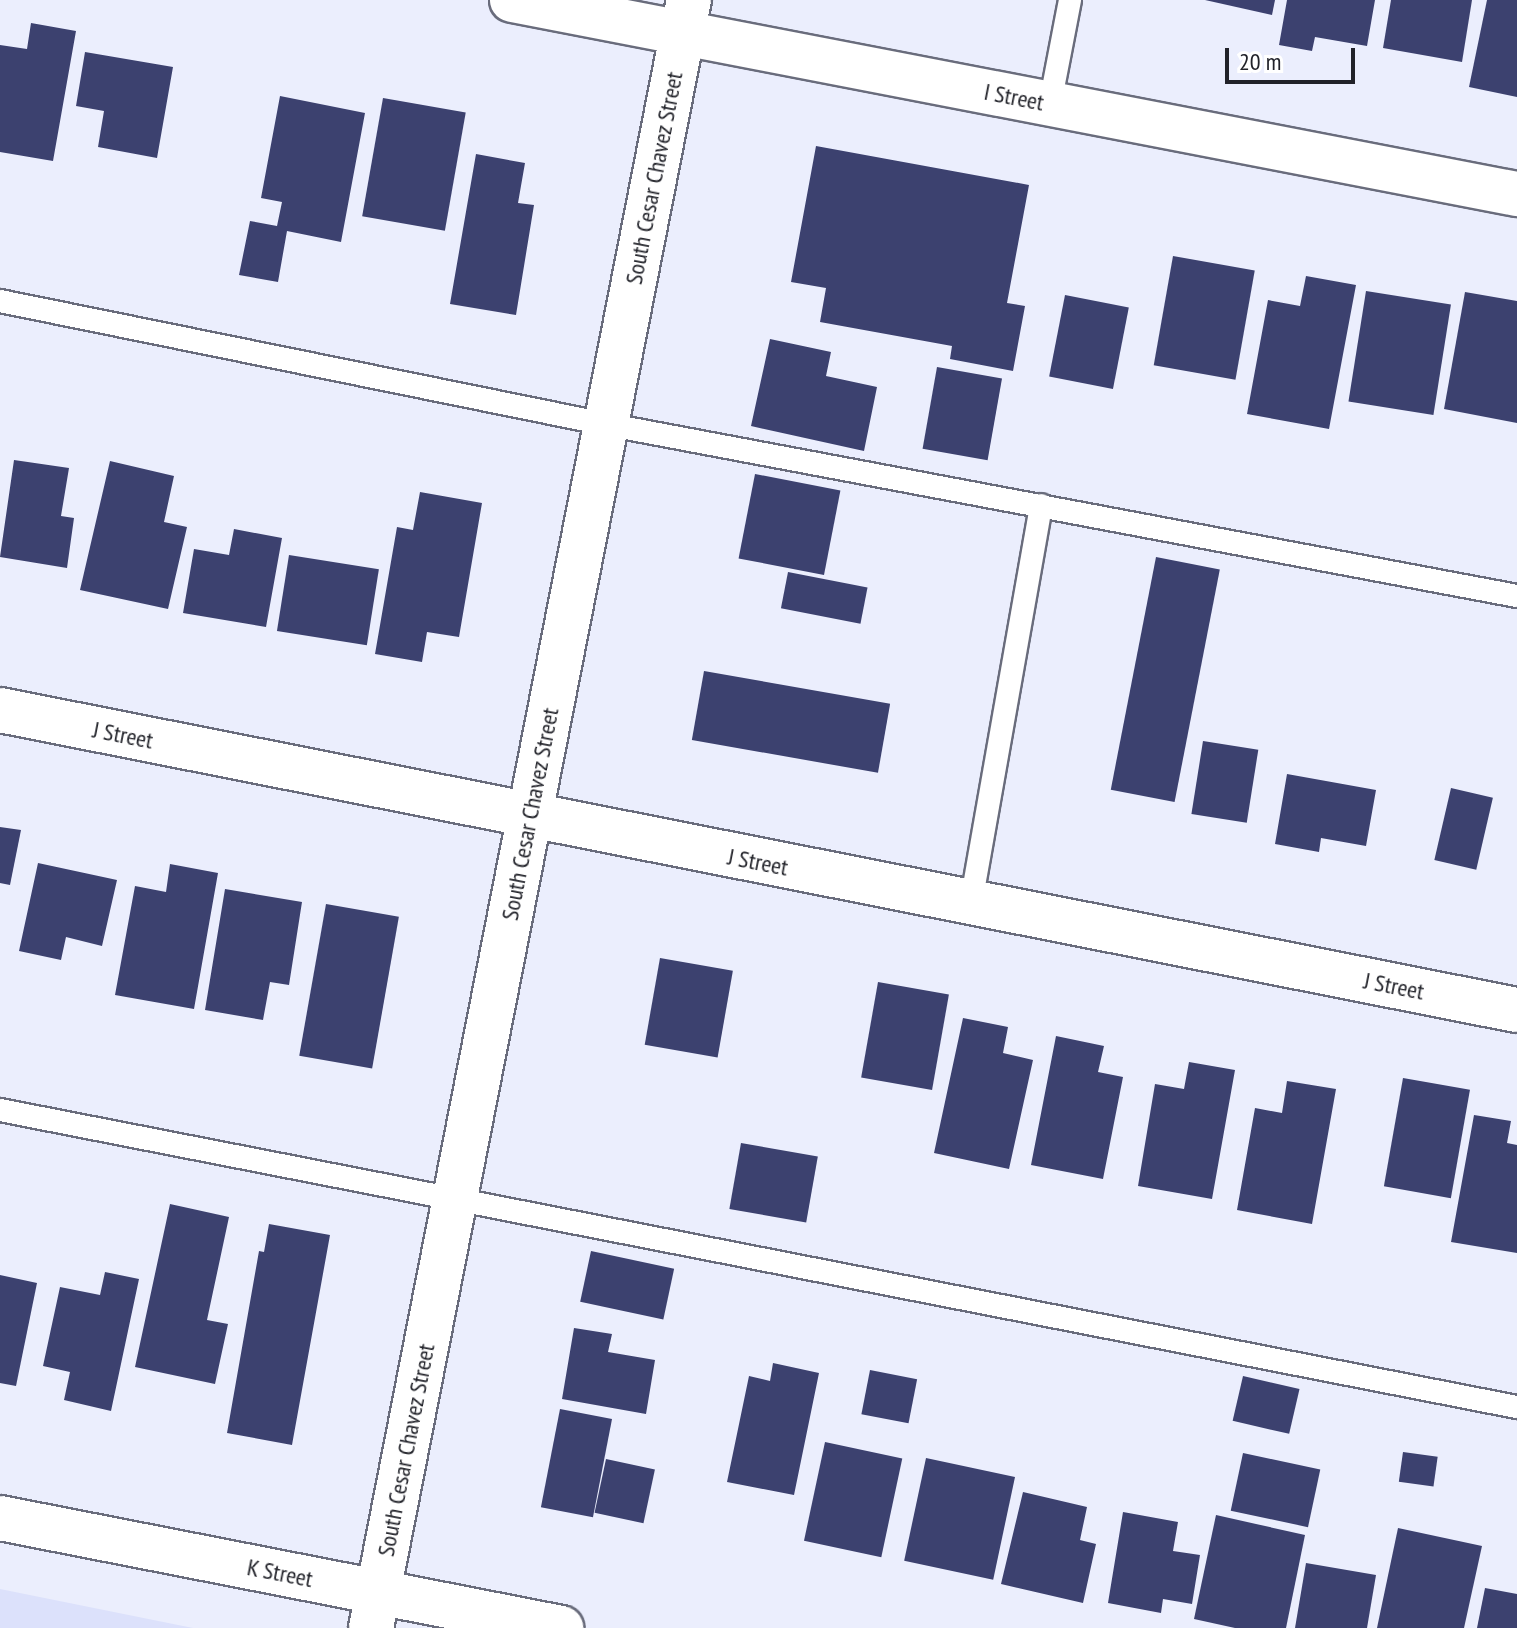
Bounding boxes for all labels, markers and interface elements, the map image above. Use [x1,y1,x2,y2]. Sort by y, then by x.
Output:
scale bar [1229,32,1359,82]
text: 20 m [1239,46,1281,77]
street label: South Cesar Chavez Street [619,69,689,287]
street label: I Street [982,77,1046,117]
street label: South Cesar Chavez Street [495,705,565,923]
street label: J Street [91,715,155,755]
street label: J Street [726,842,790,882]
street label: J Street [1362,966,1426,1006]
street label: South Cesar Chavez Street [371,1341,441,1559]
street label: K Street [245,1553,315,1593]

